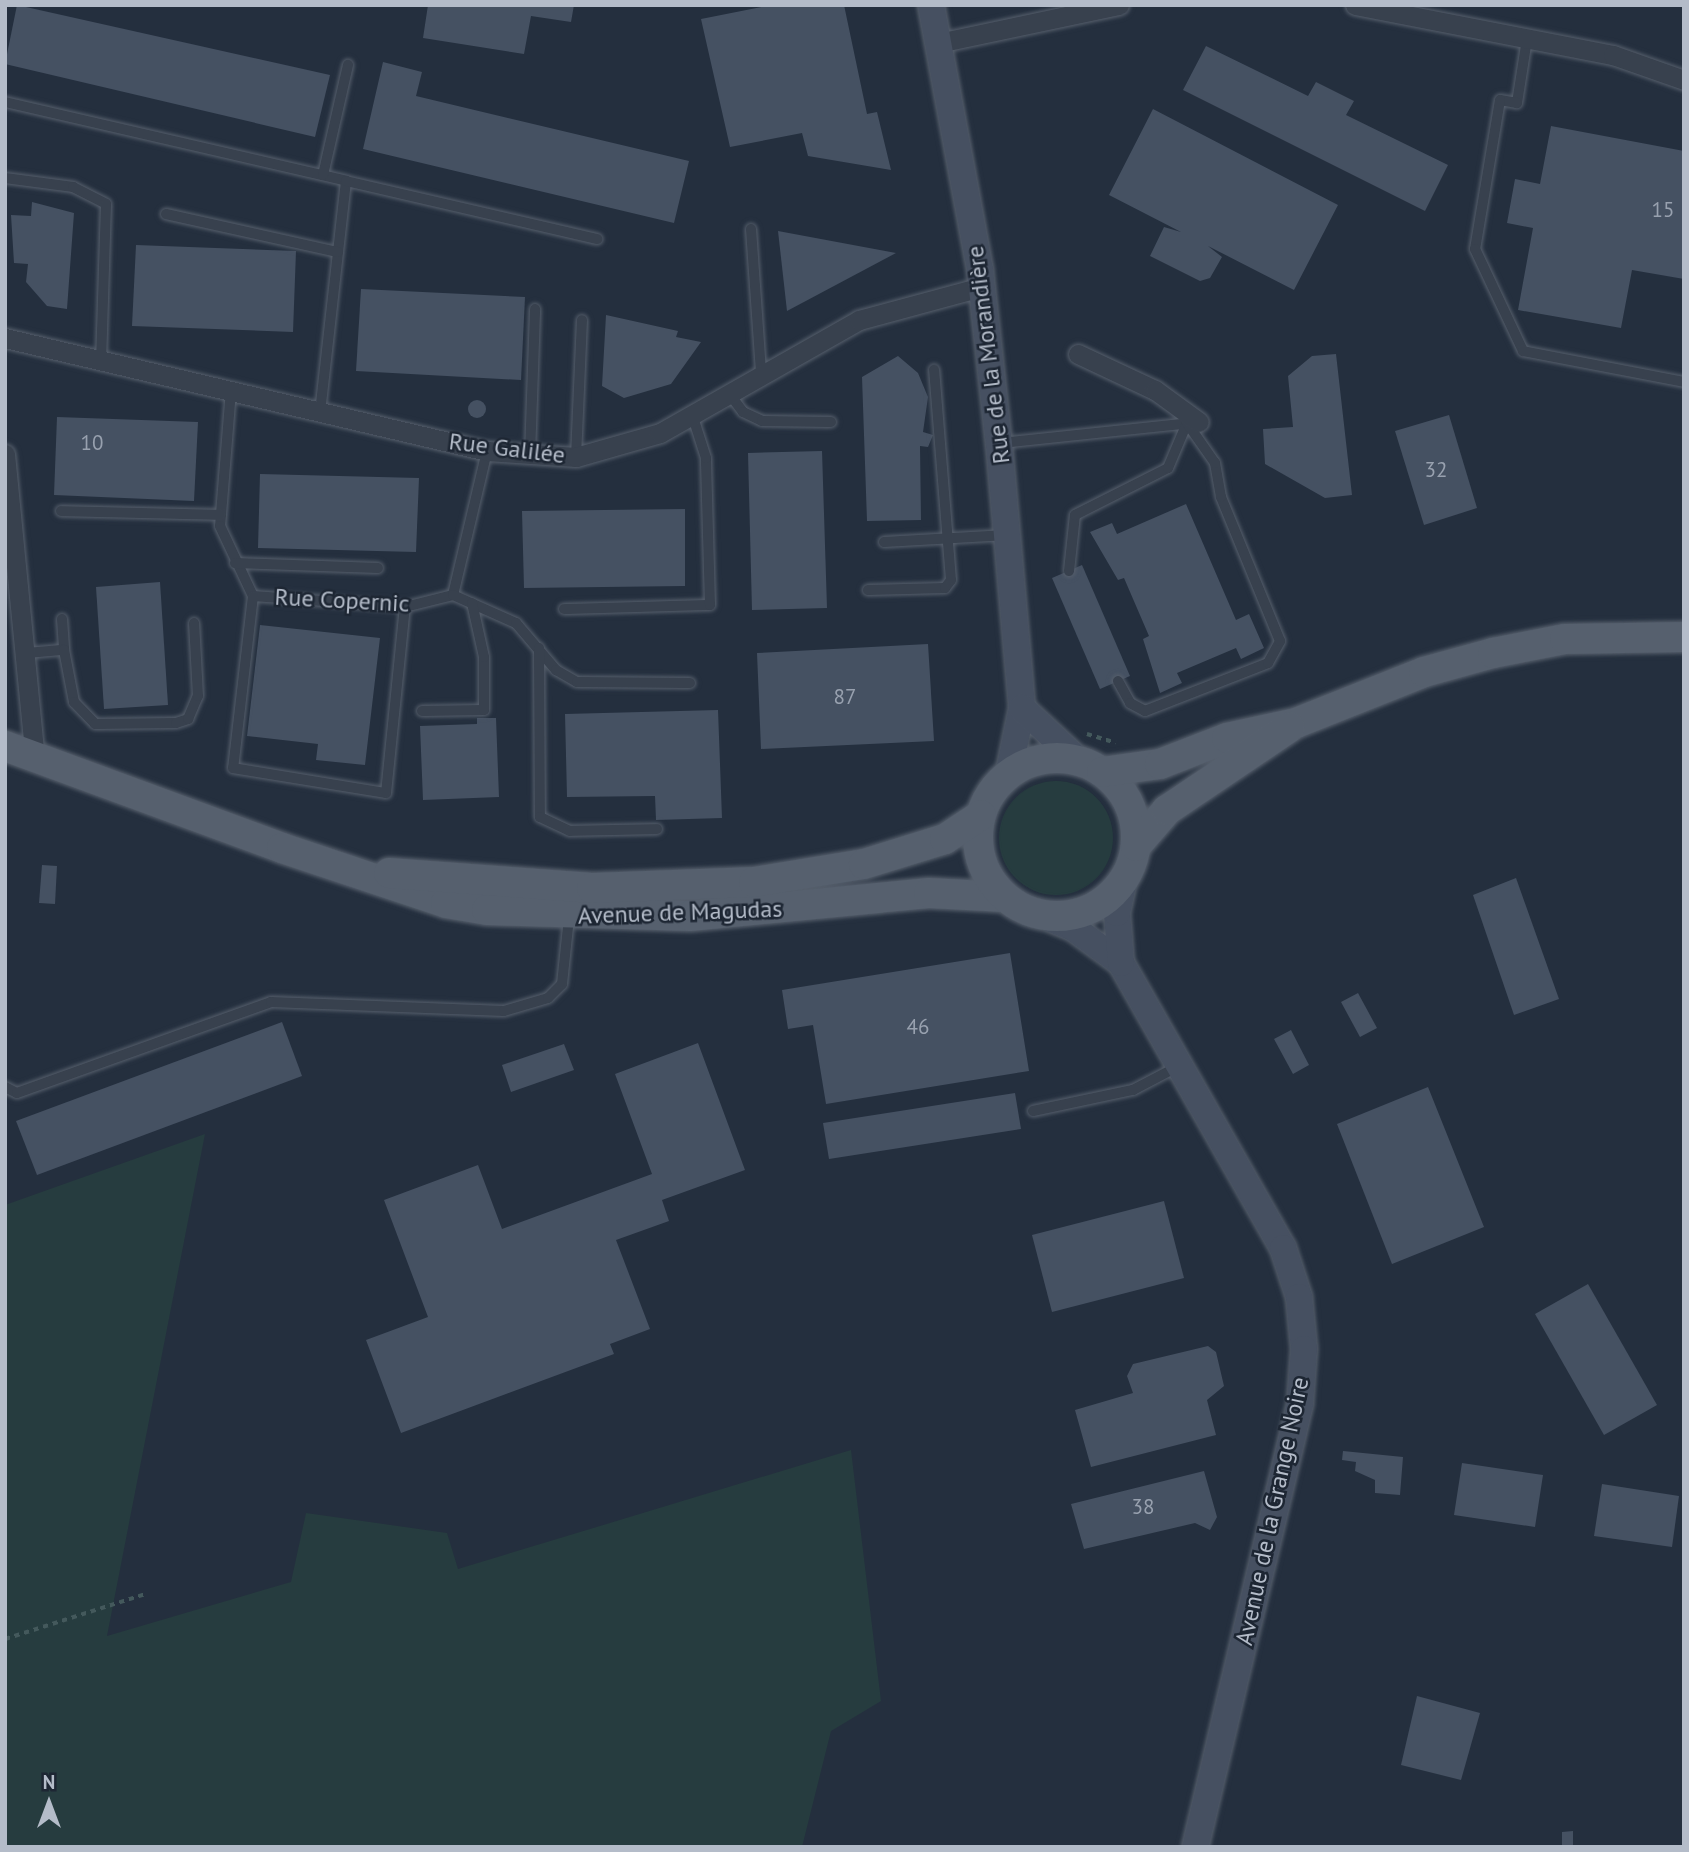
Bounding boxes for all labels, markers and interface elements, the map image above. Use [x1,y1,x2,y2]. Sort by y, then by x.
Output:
house number: 15 [1652,197,1674,223]
street label: Rue de la Morandière [960,244,1016,466]
street label: Rue Galilée [447,427,567,469]
house number: 10 [81,430,103,456]
house number: 32 [1425,457,1447,483]
street label: Rue Copernic [274,582,410,618]
house number: 87 [834,684,856,710]
street label: Avenue de Magudas [577,894,783,930]
house number: 46 [907,1014,929,1040]
street label: Avenue de la Grange Noire [1229,1374,1315,1648]
house number: 38 [1132,1494,1154,1520]
north arrow [14,1768,84,1838]
text: N [43,1770,55,1794]

